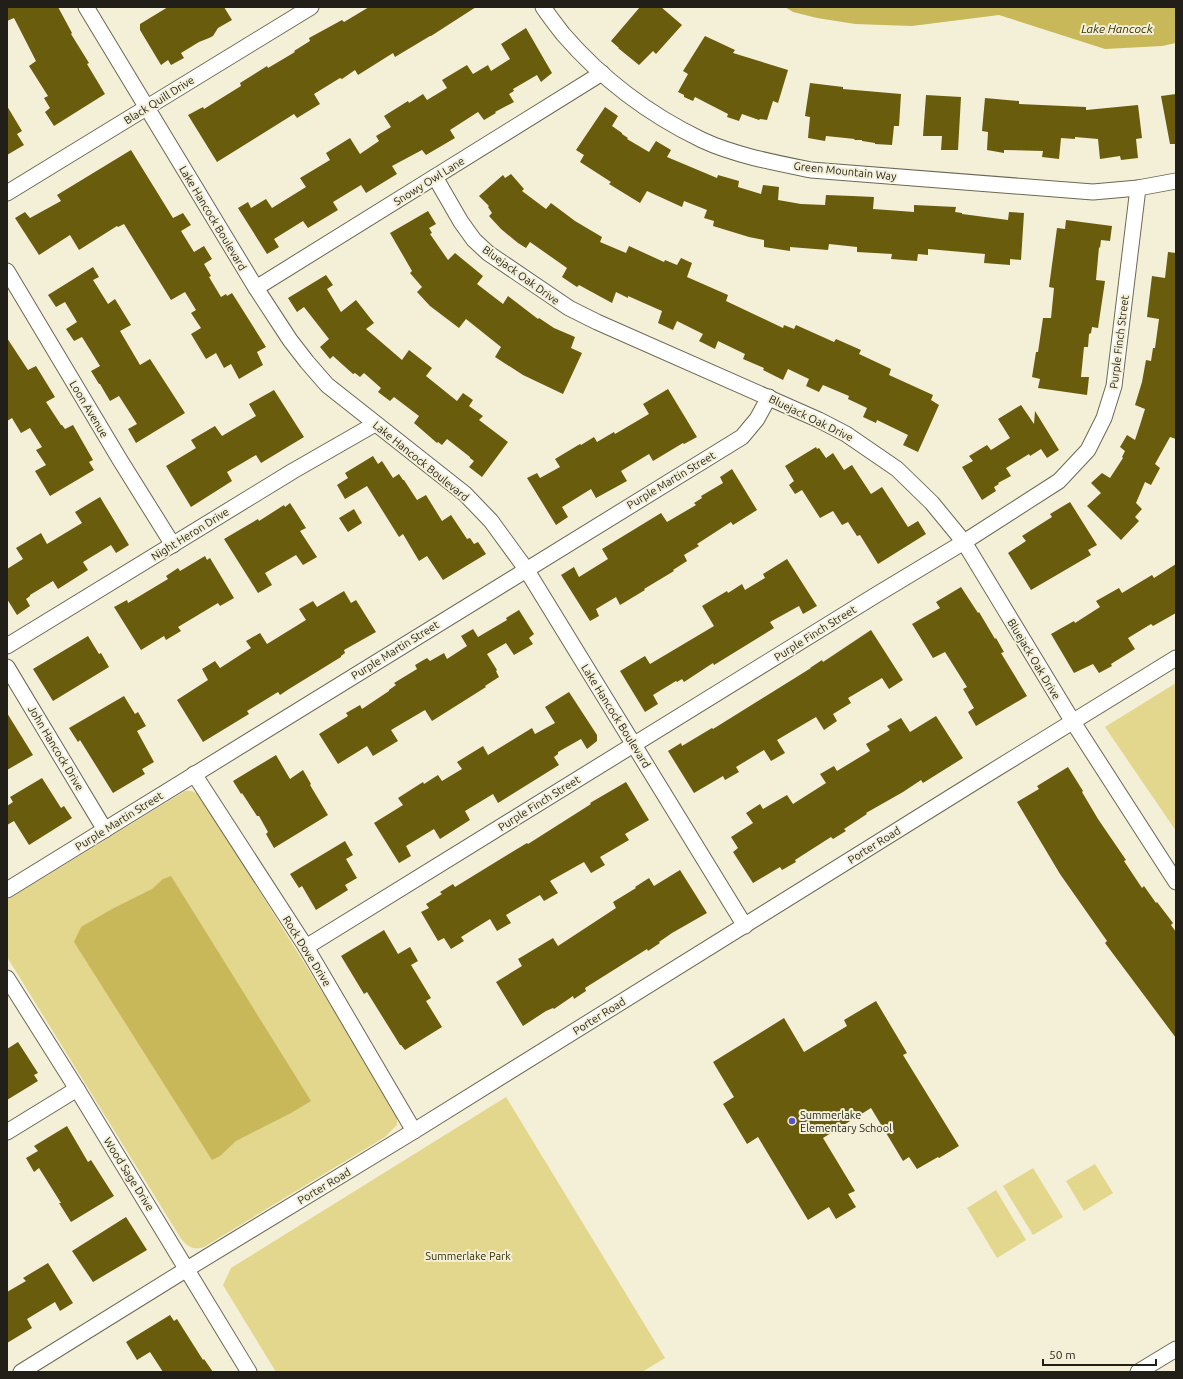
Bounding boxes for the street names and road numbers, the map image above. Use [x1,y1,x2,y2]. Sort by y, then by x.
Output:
street label: Black Quill Drive [122,74,196,126]
street label: Snowy Owl Lane [391,154,467,208]
street label: Green Mountain Way [793,160,898,182]
street label: Lake Hancock Boulevard [177,164,249,272]
street label: Bluejack Oak Drive [480,243,562,307]
street label: Purple Finch Street [1107,294,1131,390]
street label: Loon Avenue [67,378,111,440]
street label: Bluejack Oak Drive [767,392,855,444]
street label: Lake Hancock Boulevard [371,419,471,503]
street label: Purple Martin Street [625,449,718,511]
street label: Night Heron Drive [149,505,231,563]
street label: Purple Finch Street [772,603,859,663]
street label: Bluejack Oak Drive [1005,616,1063,702]
street label: Purple Martin Street [349,618,442,682]
street label: Lake Hancock Boulevard [579,662,653,770]
street label: John Hancock Drive [26,703,86,793]
street label: Purple Finch Street [496,773,583,833]
street label: Purple Martin Street [73,789,166,853]
street label: Porter Road [846,824,902,866]
street label: Rock Dove Drive [281,914,333,988]
street label: Porter Road [571,995,627,1037]
street label: Wood Sage Drive [102,1135,156,1213]
street label: Porter Road [295,1166,353,1206]

